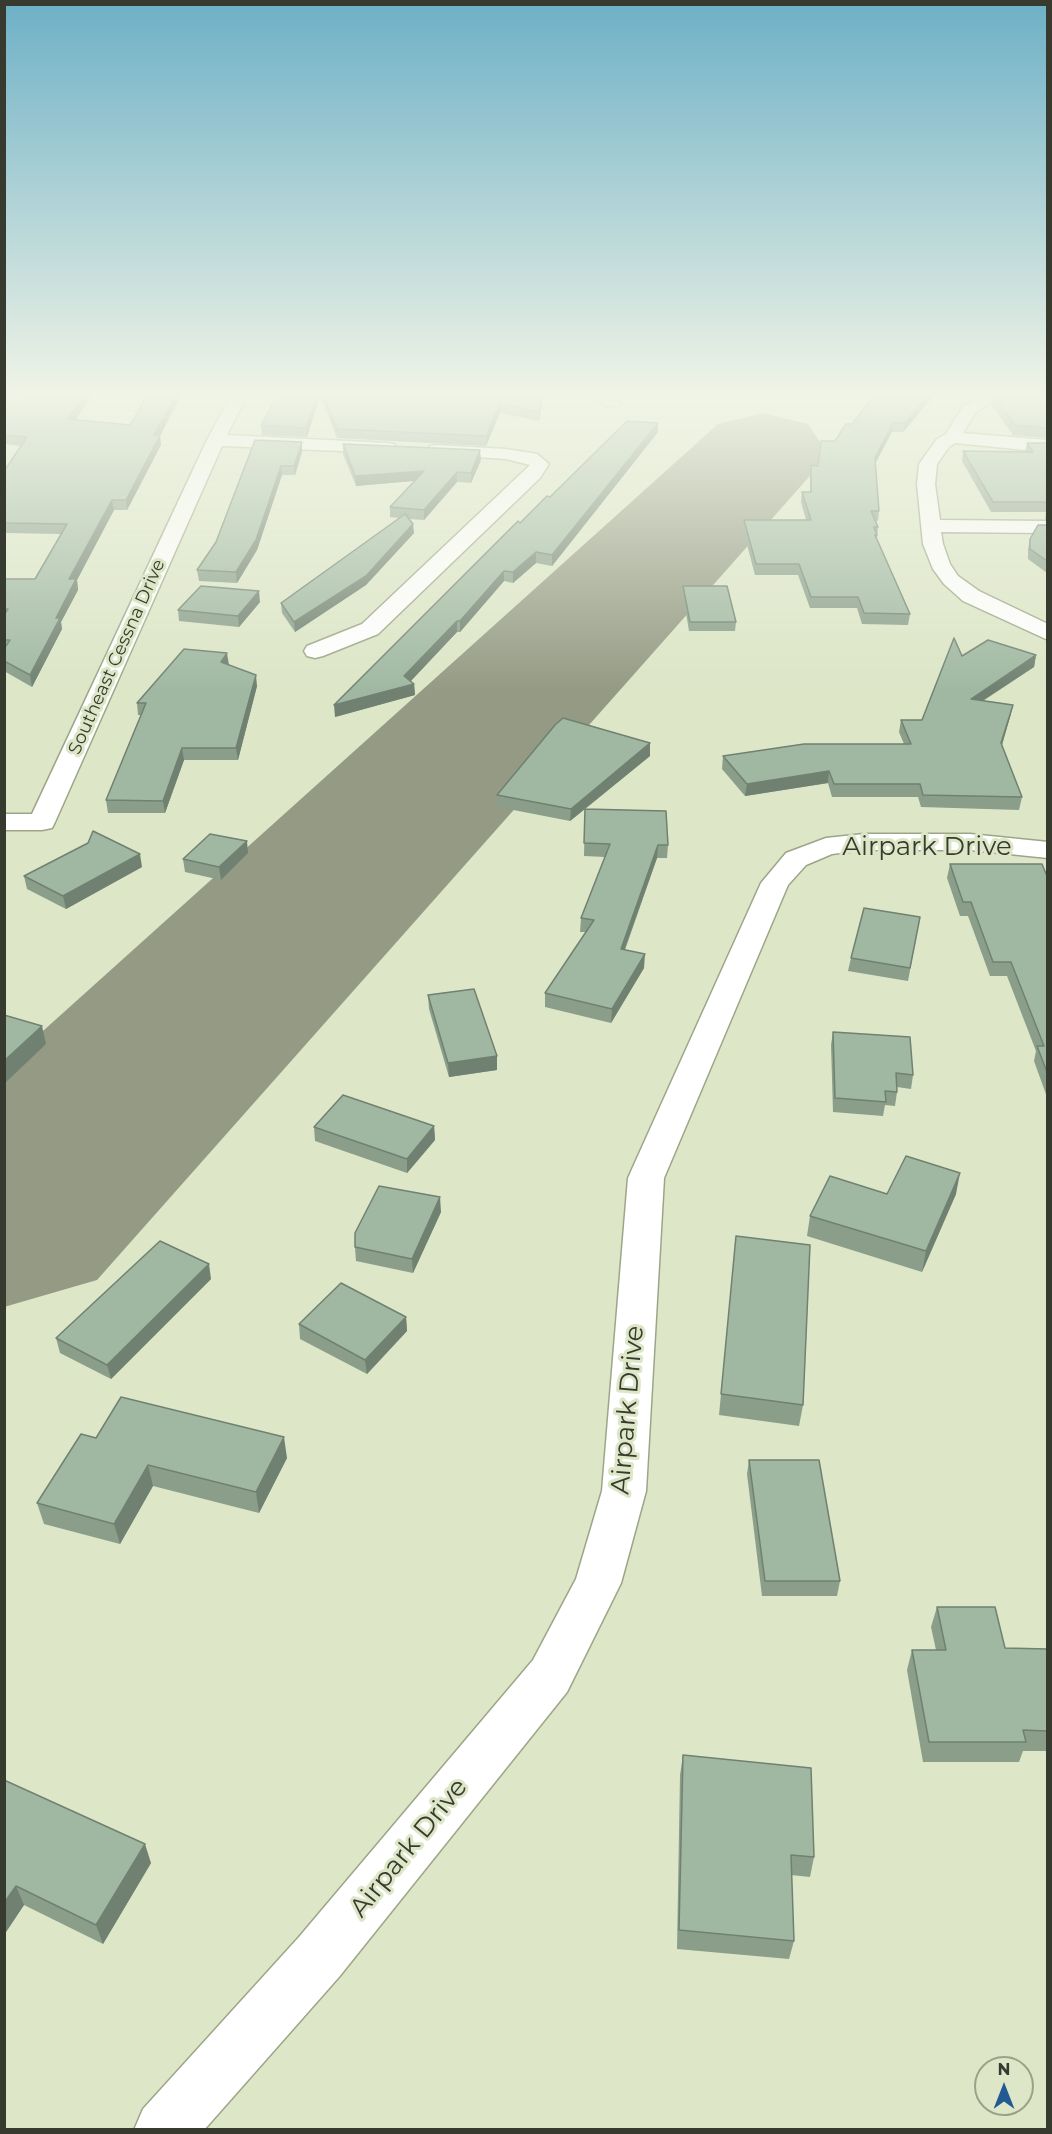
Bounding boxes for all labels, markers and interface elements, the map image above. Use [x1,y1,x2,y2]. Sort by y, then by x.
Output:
street label: Southeast Cessna Drive [64,556,170,758]
street label: Airpark Drive [842,831,1012,863]
street label: Airpark Drive [605,1324,651,1496]
street label: Airpark Drive [344,1772,474,1924]
north arrow [974,2056,1034,2116]
text: N [998,2060,1010,2079]

